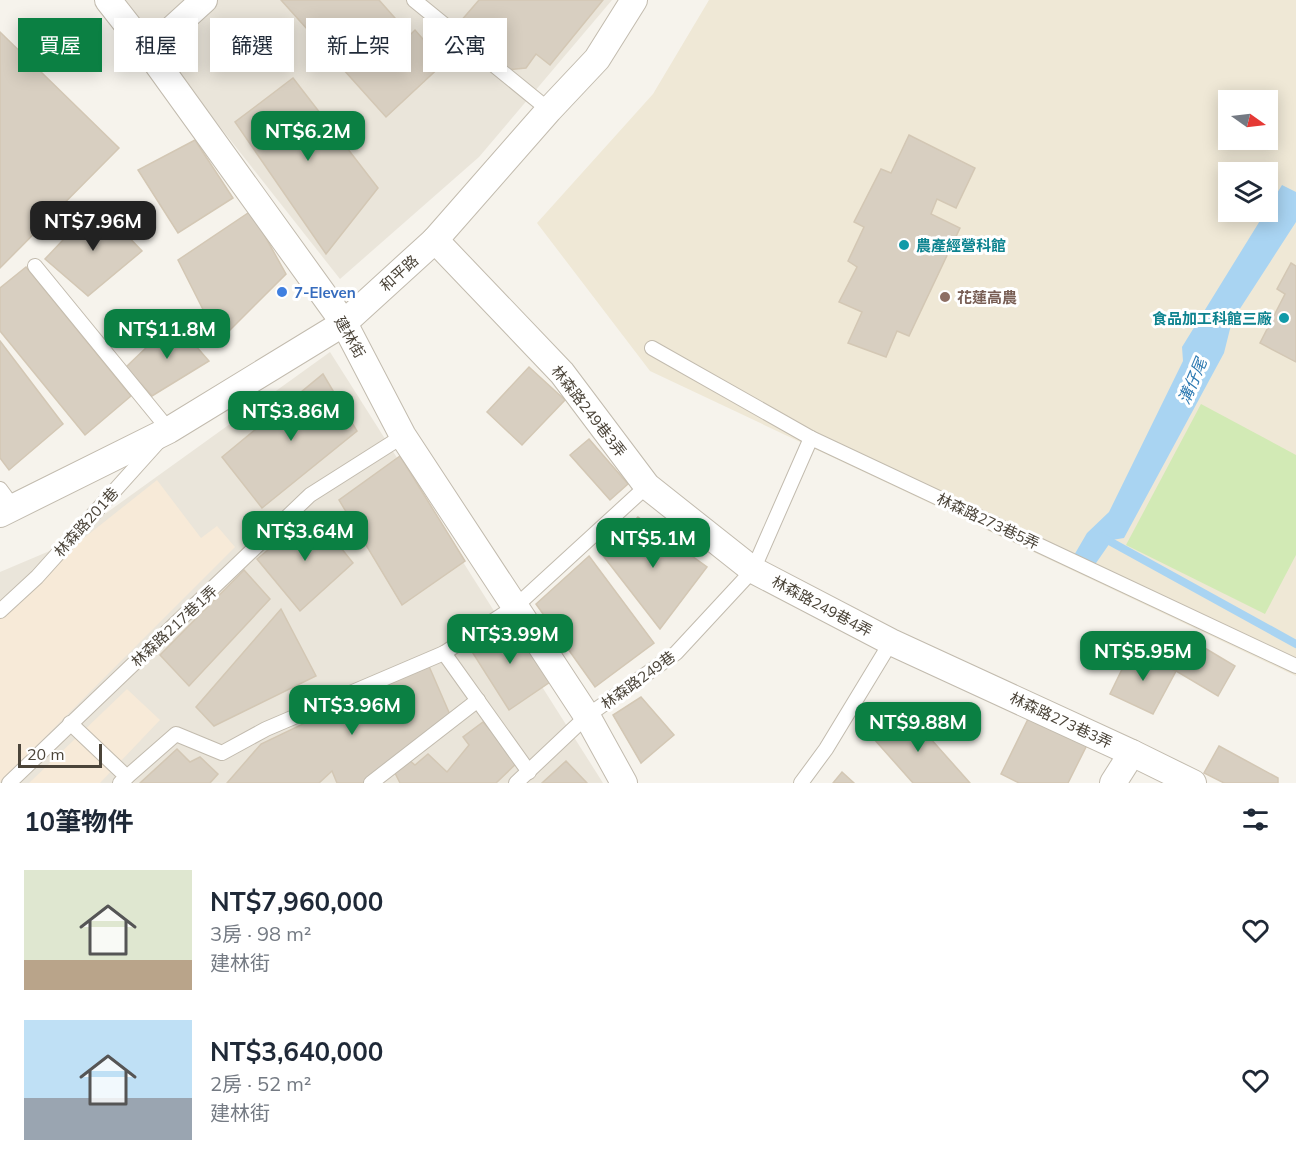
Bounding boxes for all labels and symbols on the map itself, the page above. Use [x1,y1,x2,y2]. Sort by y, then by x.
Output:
north arrow [1218,90,1278,150]
pin: NT$6.2M [253,111,363,162]
pin: NT$7.96M [31,201,155,252]
place label: 農產經營科館 [916,236,1006,255]
marker: 農產經營科館 [897,238,911,252]
street label: 和平路 [376,251,422,295]
place label: 7-Eleven [294,283,356,302]
marker: 7-Eleven [275,285,289,299]
place label: 花蓮高農 [957,288,1017,307]
marker: 花蓮高農 [938,290,952,304]
pin: NT$11.8M [105,309,229,360]
place label: 食品加工科館三廠 [1152,309,1272,328]
marker: 食品加工科館三廠 [1277,311,1291,325]
street label: 建林街 [331,313,369,361]
water label: 溝仔尾 [1173,353,1211,407]
street label: 林森路249巷3弄 [547,361,631,461]
pin: NT$3.86M [229,391,353,442]
street label: 林森路201巷 [50,483,122,561]
street label: 林森路273巷5弄 [934,489,1042,553]
pin: NT$3.64M [243,511,367,562]
pin: NT$5.1M [598,518,708,569]
street label: 林森路249巷4弄 [769,572,875,640]
street label: 林森路217巷1弄 [127,581,221,671]
pin: NT$3.99M [448,614,572,665]
pin: NT$5.95M [1081,631,1205,682]
street label: 林森路249巷 [597,647,679,713]
pin: NT$3.96M [290,685,414,736]
street label: 林森路273巷3弄 [1007,688,1115,752]
pin: NT$9.88M [856,702,980,753]
scale bar [18,741,102,768]

